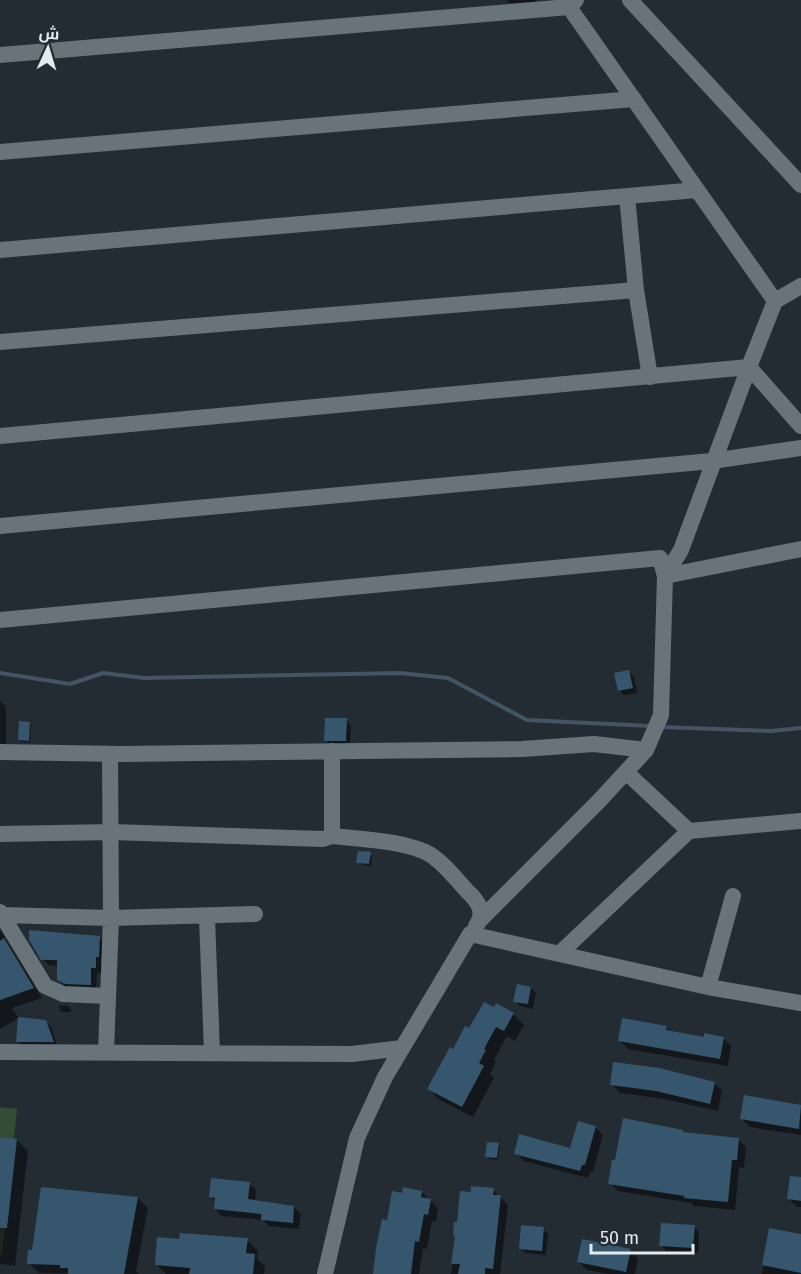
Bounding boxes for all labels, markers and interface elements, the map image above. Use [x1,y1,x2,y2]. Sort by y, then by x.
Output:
north arrow [18,18,78,78]
text: ش [38,23,60,44]
scale bar [591,1217,693,1255]
text: 50 m [600,1227,639,1249]

